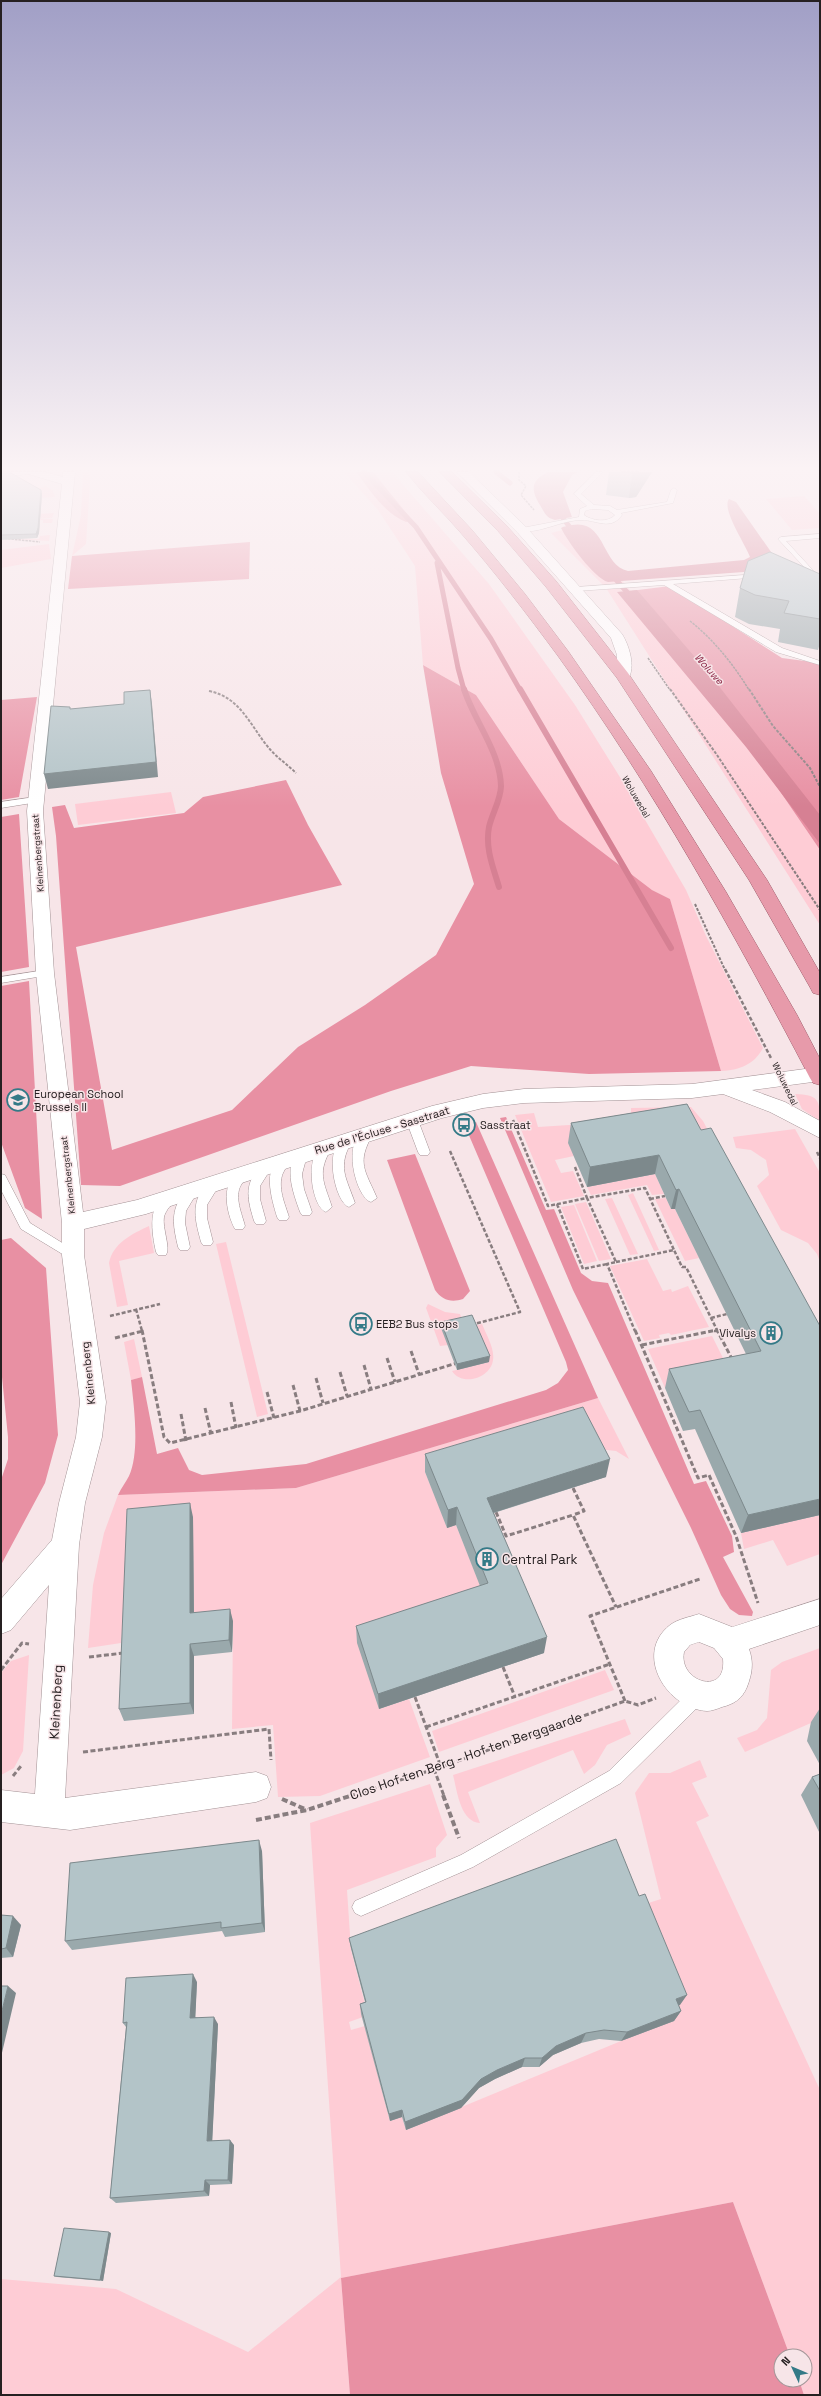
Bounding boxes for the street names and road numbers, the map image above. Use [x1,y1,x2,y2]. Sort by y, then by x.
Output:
street label: Woluwedal [619,774,653,820]
street label: Kleinenbergstraat [29,814,47,892]
street label: Woluwedal [769,1060,801,1108]
street label: Rue de l'Écluse - Sasstraat [313,1103,451,1157]
street label: Kleinenbergstraat [58,1136,78,1214]
street label: Kleinenberg [78,1341,98,1405]
street label: Kleinenberg [46,1664,66,1740]
street label: Clos Hof ten Berg - Hof ten Berggaarde [348,1708,584,1804]

